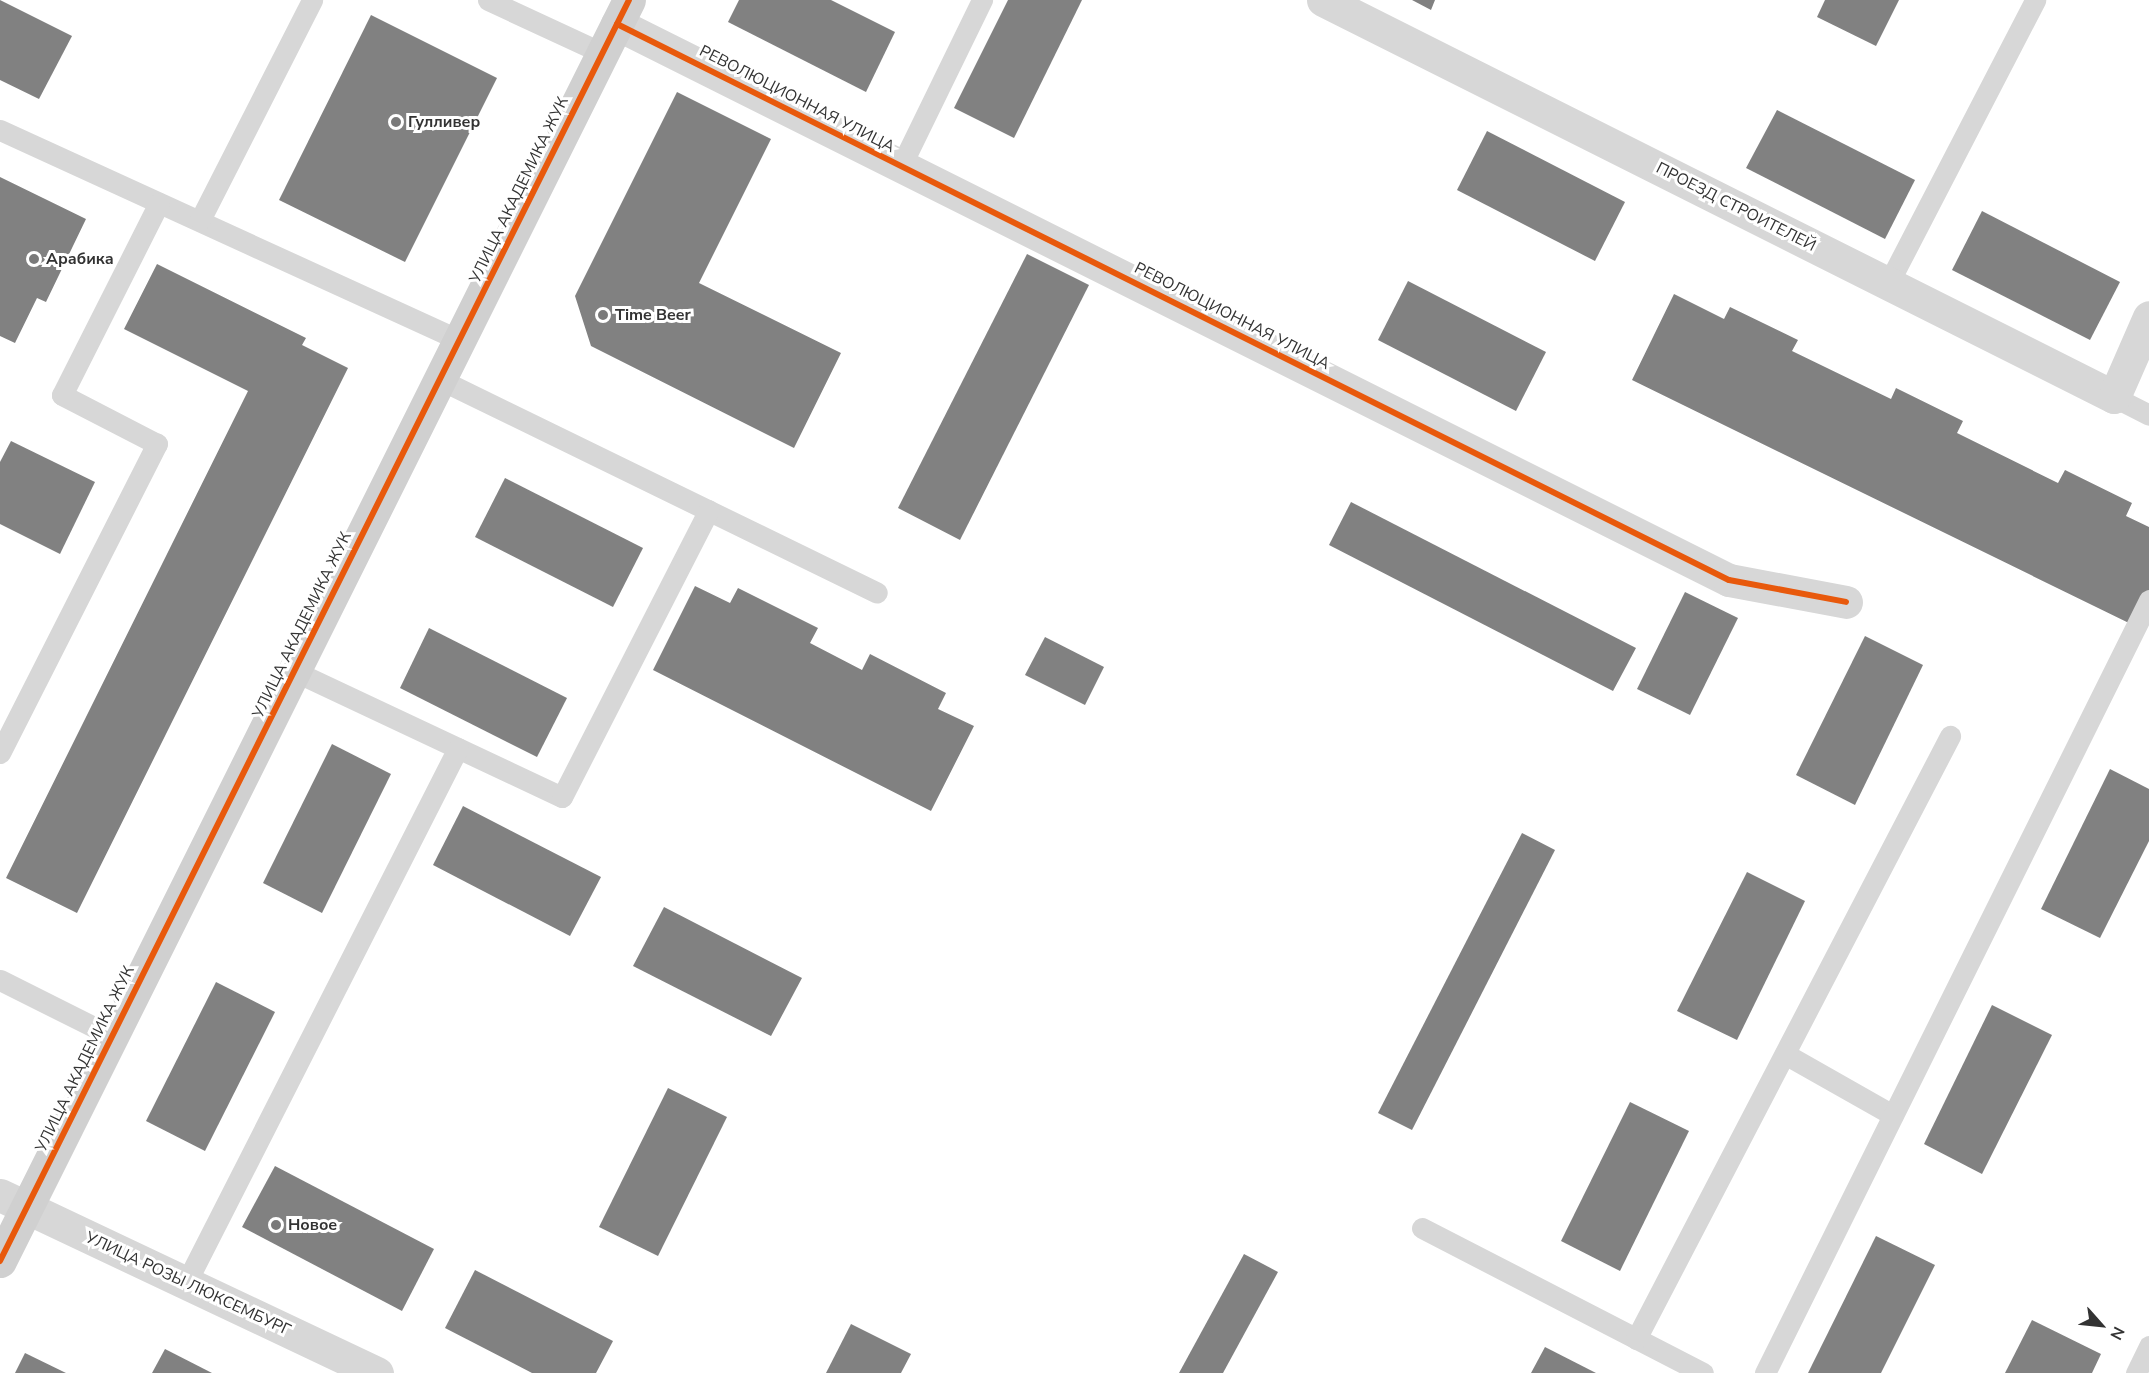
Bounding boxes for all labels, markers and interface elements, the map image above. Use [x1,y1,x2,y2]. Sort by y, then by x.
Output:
street label: РЕВОЛЮЦИОННАЯ УЛИЦА [696,41,898,157]
street label: УЛИЦА АКАДЕМИКА ЖУК [465,94,573,286]
place label: Гулливер [408,112,480,132]
marker: Гулливер [389,115,403,129]
street label: ПРОЕЗД СТРОИТЕЛЕЙ [1653,158,1819,256]
place label: Арабика [46,249,114,269]
marker: Арабика [27,252,41,266]
street label: РЕВОЛЮЦИОННАЯ УЛИЦА [1131,258,1333,374]
place label: Time Beer [615,305,691,325]
marker: Time Beer [596,308,610,322]
street label: УЛИЦА АКАДЕМИКА ЖУК [248,529,356,721]
street label: УЛИЦА АКАДЕМИКА ЖУК [31,963,139,1155]
place label: Новое [288,1215,337,1235]
marker: Новое [269,1218,283,1232]
street label: УЛИЦА РОЗЫ ЛЮКСЕМБУРГ [82,1228,294,1340]
north arrow [2071,1295,2131,1355]
text: N [2105,1323,2130,1343]

